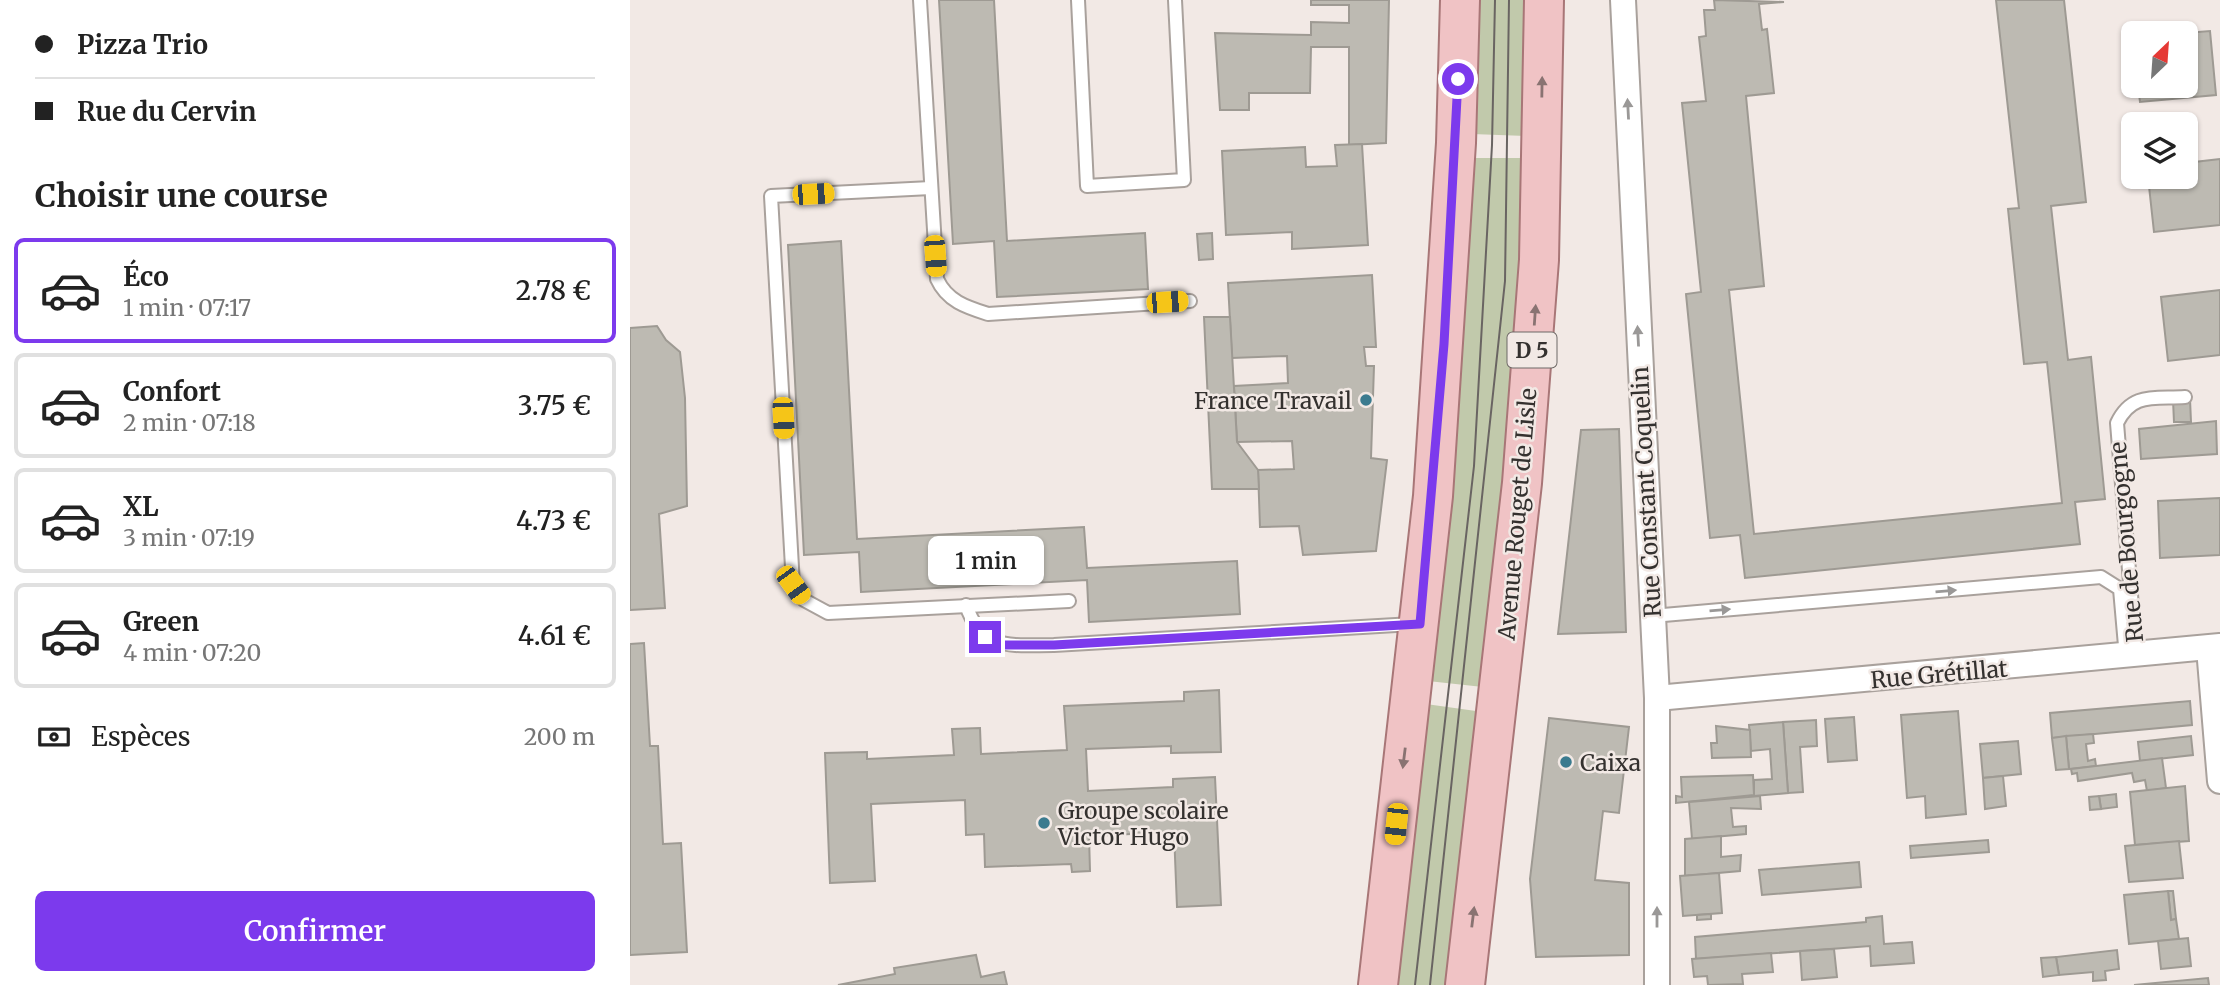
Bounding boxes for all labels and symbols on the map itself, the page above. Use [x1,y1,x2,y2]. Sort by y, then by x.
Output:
north arrow [2121,21,2198,98]
route start [1442,63,1474,95]
one-way arrow [1537,76,1548,98]
one-way arrow [1622,98,1633,120]
car [792,182,835,206]
car [924,234,947,278]
car [1146,290,1189,314]
one-way arrow [1529,303,1540,325]
one-way arrow [1633,325,1644,347]
road number: D 5 [1508,332,1556,368]
street label: Rue Constant Coquelin [1625,366,1667,618]
place label: France Travail [1194,386,1352,415]
street label: Avenue Rouget de Lisle [1491,387,1542,642]
marker: France Travail [1358,392,1374,408]
car [772,396,795,440]
street label: Rue de Bourgogne [2103,440,2149,644]
callout: 1 min [927,536,1043,584]
car [773,562,814,608]
one-way arrow [1935,585,1957,596]
one-way arrow [1709,604,1731,615]
route end [969,621,1001,653]
street label: Rue Grétillat [1869,654,2009,694]
one-way arrow [1398,747,1409,769]
place label: Caixa [1580,748,1641,777]
marker: Caixa [1558,754,1574,770]
place label: Groupe scolaire Victor Hugo [1057,796,1229,851]
car [1384,802,1409,846]
marker: Groupe scolaire Victor Hugo [1036,815,1052,831]
one-way arrow [1468,906,1479,928]
one-way arrow [1651,906,1663,928]

